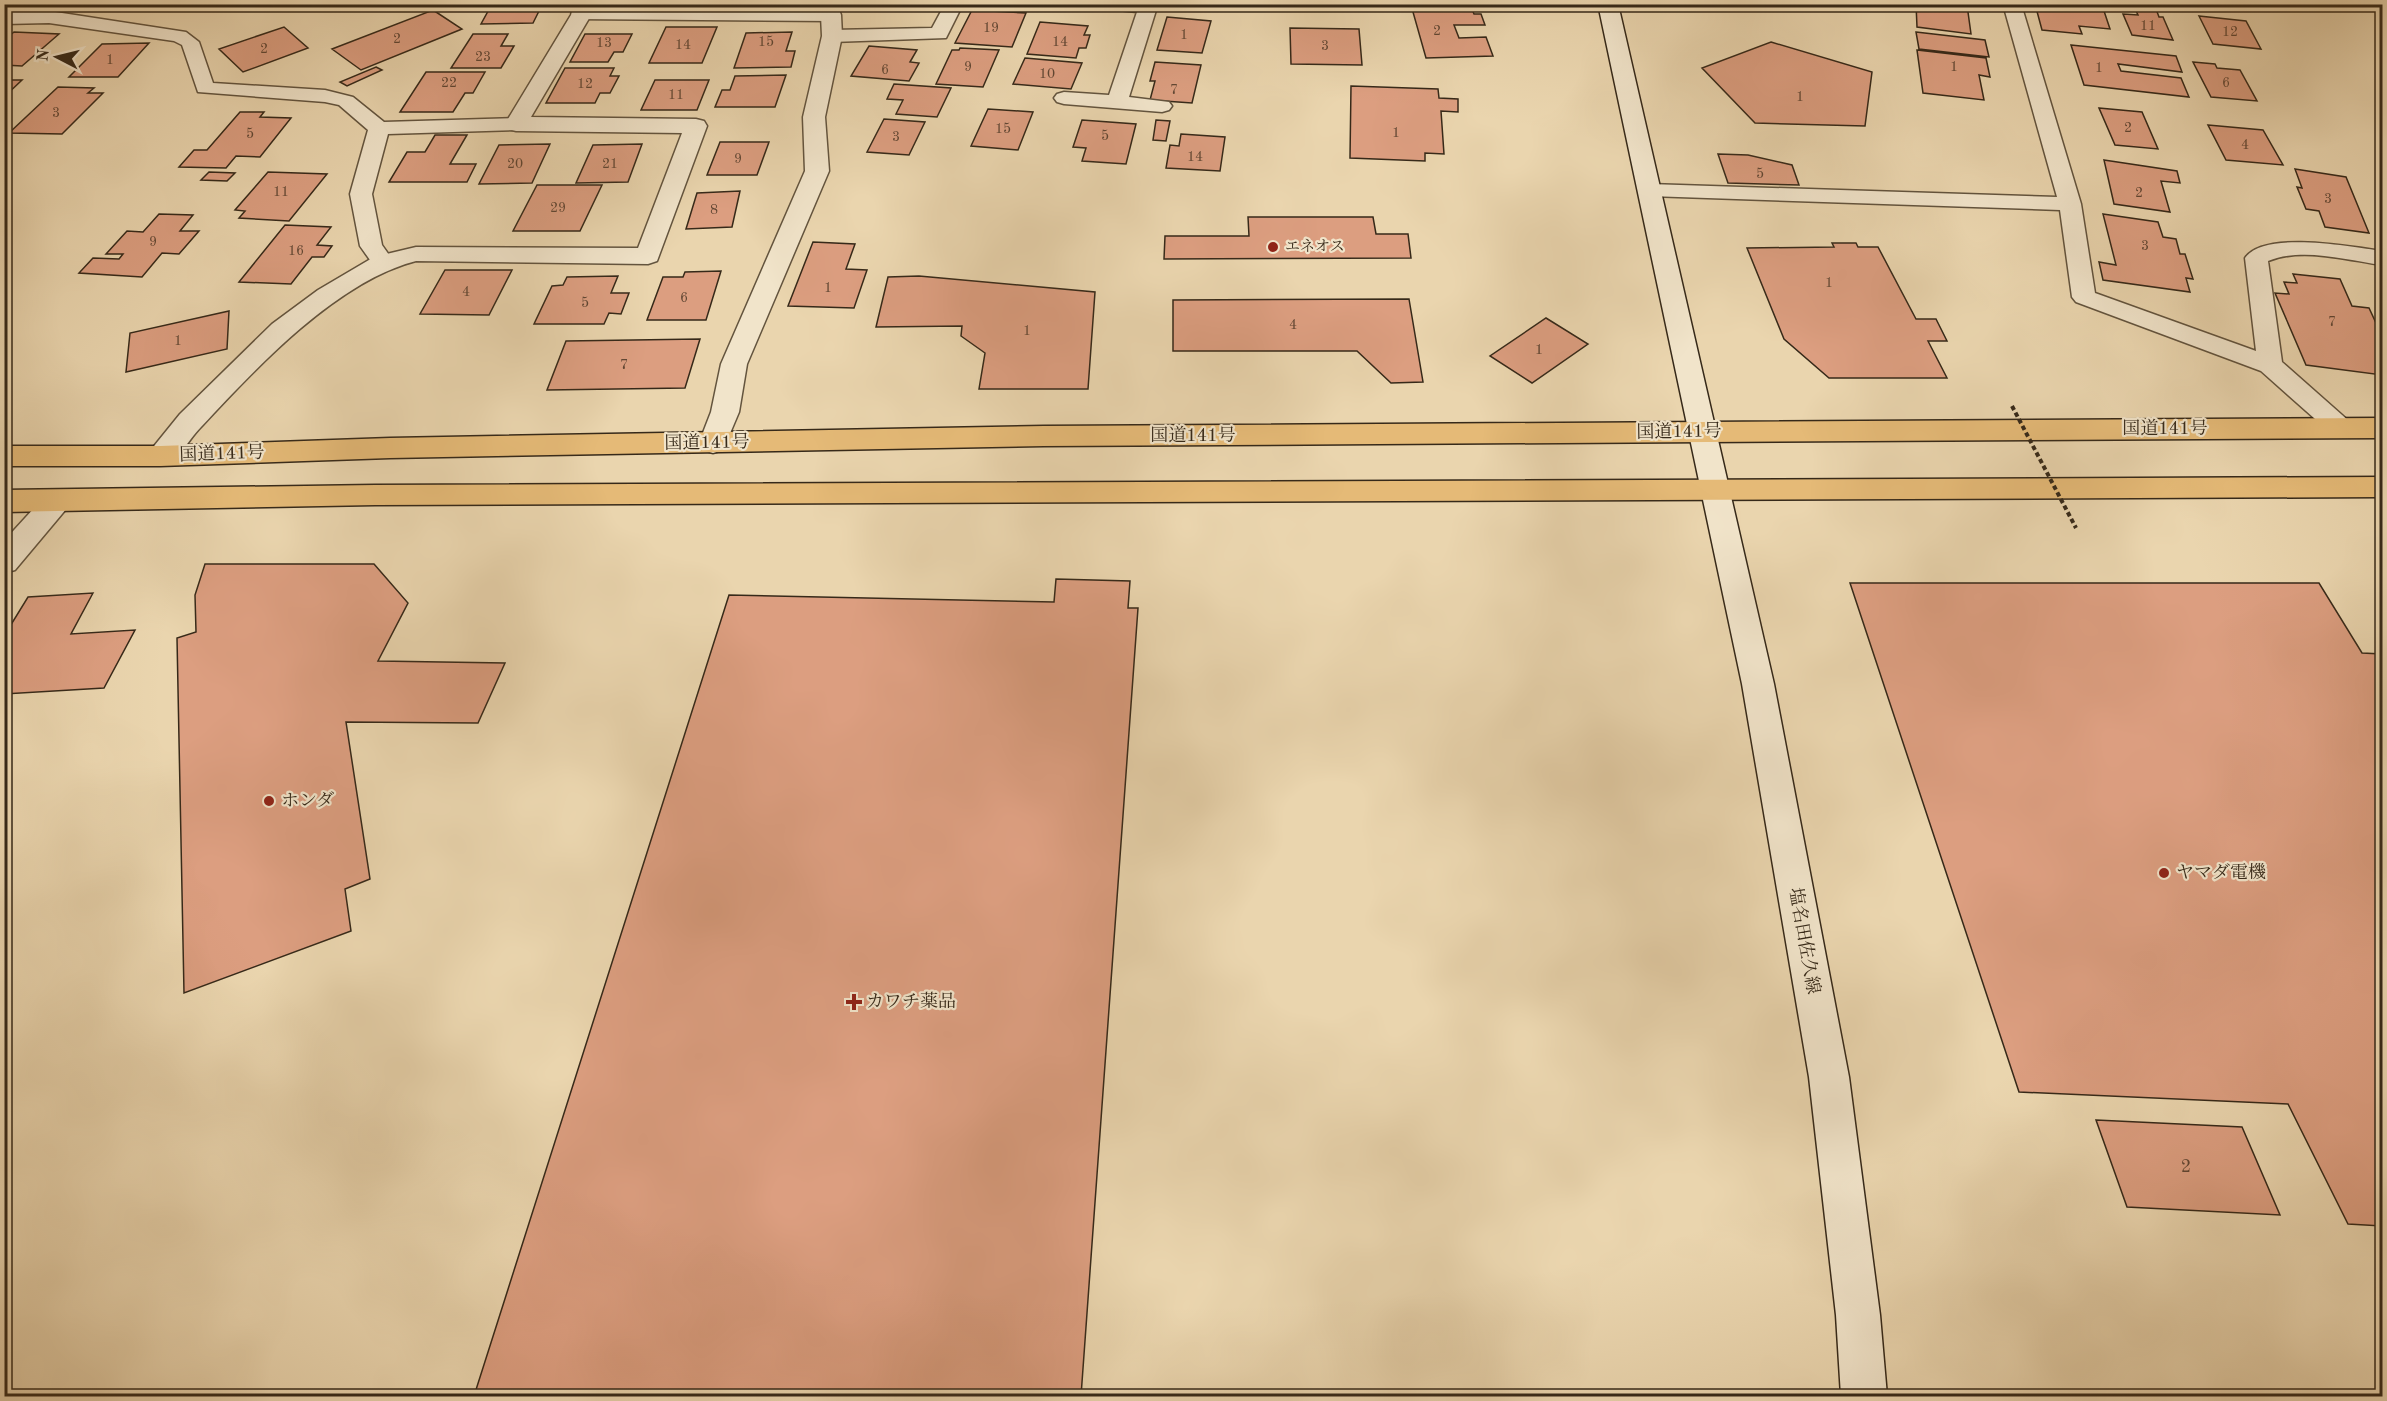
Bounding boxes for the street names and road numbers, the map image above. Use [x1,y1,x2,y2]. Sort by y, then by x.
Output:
street label: 国道141号 [2122,418,2208,438]
street label: 国道141号 [1636,420,1722,442]
street label: 国道141号 [1150,425,1236,445]
street label: 国道141号 [664,431,750,453]
street label: 国道141号 [179,442,265,464]
street label: 塩名田佐久線 [1786,886,1824,996]

